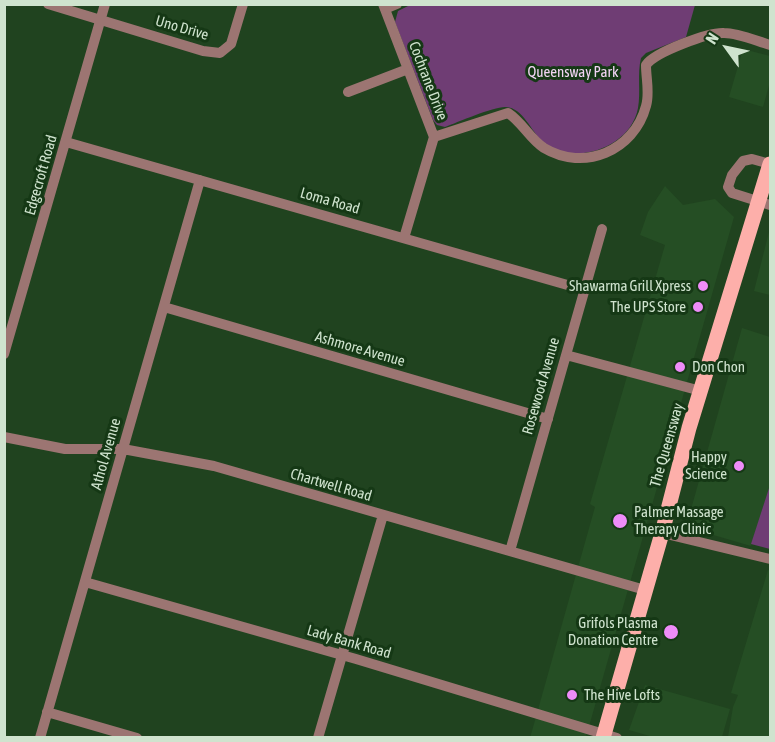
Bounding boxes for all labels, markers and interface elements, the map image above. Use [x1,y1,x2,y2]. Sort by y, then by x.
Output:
street label: Uno Drive [153,12,211,44]
north arrow [697,18,757,78]
text: N [702,29,722,47]
street label: Cochrane Drive [405,39,451,123]
park label: Queensway Park [527,63,619,81]
street label: Edgecroft Road [21,133,61,217]
street label: Loma Road [298,184,362,218]
place label: Shawarma Grill Xpress [569,277,691,295]
marker: Shawarma Grill Xpress [696,279,710,293]
place label: The UPS Store [610,298,686,316]
marker: The UPS Store [691,300,705,314]
street label: Ashmore Avenue [313,328,407,370]
street label: Rosewood Avenue [519,335,563,437]
place label: Don Chon [692,358,745,376]
marker: Don Chon [673,360,687,374]
street label: The Queensway [646,401,688,489]
street label: Athol Avenue [87,416,125,492]
place label: Happy Science [685,448,727,483]
marker: Happy Science [732,459,746,473]
street label: Chartwell Road [288,465,374,505]
place label: Palmer Massage Therapy Clinic [634,503,724,538]
marker: Palmer Massage Therapy Clinic [611,512,629,530]
place label: Grifols Plasma Donation Centre [568,614,658,649]
street label: Lady Bank Road [305,621,393,663]
marker: Grifols Plasma Donation Centre [662,623,680,641]
place label: The Hive Lofts [584,686,660,704]
marker: The Hive Lofts [565,688,579,702]

